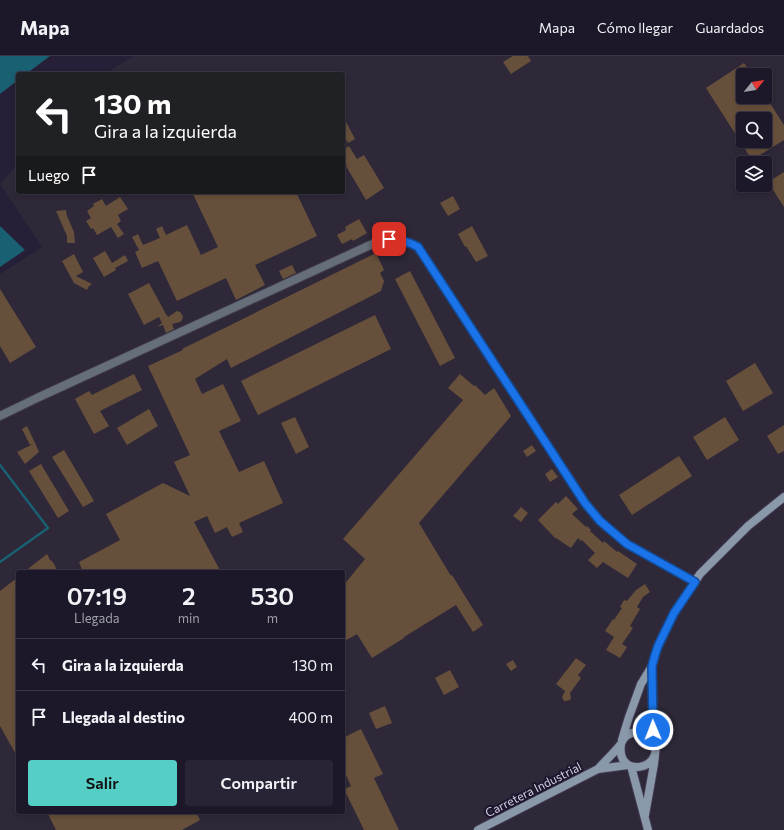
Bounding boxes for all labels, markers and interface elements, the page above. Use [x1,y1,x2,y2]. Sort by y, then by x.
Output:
text: Mapa [20,16,69,39]
text: Mapa [539,19,575,36]
text: Cómo llegar [597,19,673,36]
text: Guardados [695,19,764,36]
north arrow [736,68,772,104]
map controls [736,68,772,192]
text: 130 m [94,86,171,120]
icon: left [28,88,80,140]
button: search [736,112,772,148]
text: Gira a la izquierda [94,120,237,142]
button: layers [736,156,772,192]
icon: arrive [78,164,100,186]
text: Luego [28,166,70,184]
pin [372,222,406,256]
icon: arrive [378,228,400,250]
text: 07:19 [67,581,127,610]
text: 2 [182,581,196,610]
text: 530 [251,581,294,610]
text: Llegada [74,610,120,626]
text: min [178,610,200,626]
text: m [267,610,278,626]
icon: left [28,654,50,676]
text: Gira a la izquierda [62,656,184,674]
text: 130 m [292,656,333,674]
icon: arrive [28,706,50,728]
text: Llegada al destino [62,708,185,726]
text: 400 m [288,708,333,726]
position arrow [632,709,674,751]
street label: Carretera Industrial [483,759,583,819]
button: Salir [28,760,177,806]
button: Compartir [185,760,333,806]

